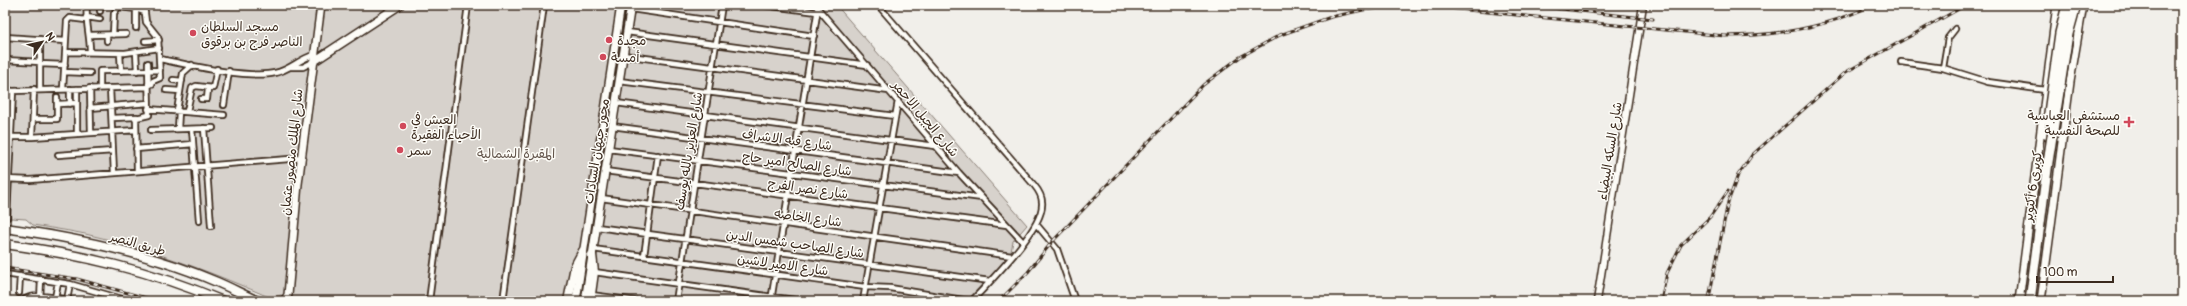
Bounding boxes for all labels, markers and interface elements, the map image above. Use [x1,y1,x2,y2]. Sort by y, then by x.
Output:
place label: مسجد السلطان الناصر فرج بن برقوق [201,19,303,51]
north arrow [22,22,62,62]
marker: مسجد السلطان الناصر فرج بن برقوق [188,28,198,38]
text: N [42,30,58,44]
place label: مجدة [617,33,646,49]
marker: مجدة [604,35,614,45]
place label: أمسة [611,50,640,66]
marker: أمسة [598,52,608,62]
street label: شارع الجبل الاحمر [887,76,962,161]
street label: شارع الملك منصور عثمان [277,88,308,216]
street label: شارع العزيز بالله يوسف [672,91,707,212]
street label: محور جيهان السادات [581,97,613,205]
street label: شارع السكه البيضاء [1594,101,1627,202]
place label: مستشفى العباسية للصحة النفسية [2028,108,2120,139]
place label: العيش في الأحياء الفقيرة [411,111,481,143]
marker: مستشفى العباسية للصحة النفسية [2123,116,2135,128]
marker: العيش في الأحياء الفقيرة [398,121,408,131]
street label: شارع قبه الاشراف [741,126,833,155]
place label: سمر [407,143,432,159]
marker: سمر [395,145,405,155]
park label: المقبرة الشمالية [477,146,555,162]
street label: شارع الصالح امير حاج [741,148,853,181]
street label: كوبرى 6 أكتوبر [2020,149,2046,224]
street label: شارع نصر الفرج [766,175,849,204]
street label: شارع الخاصه [773,205,843,232]
street label: شارع الصاحب شمس الدين [725,226,865,263]
street label: طريق النصر [107,228,167,260]
street label: شارع الامير لاشين [736,251,829,280]
scale bar [2037,258,2113,284]
text: 100 m [2043,265,2078,280]

